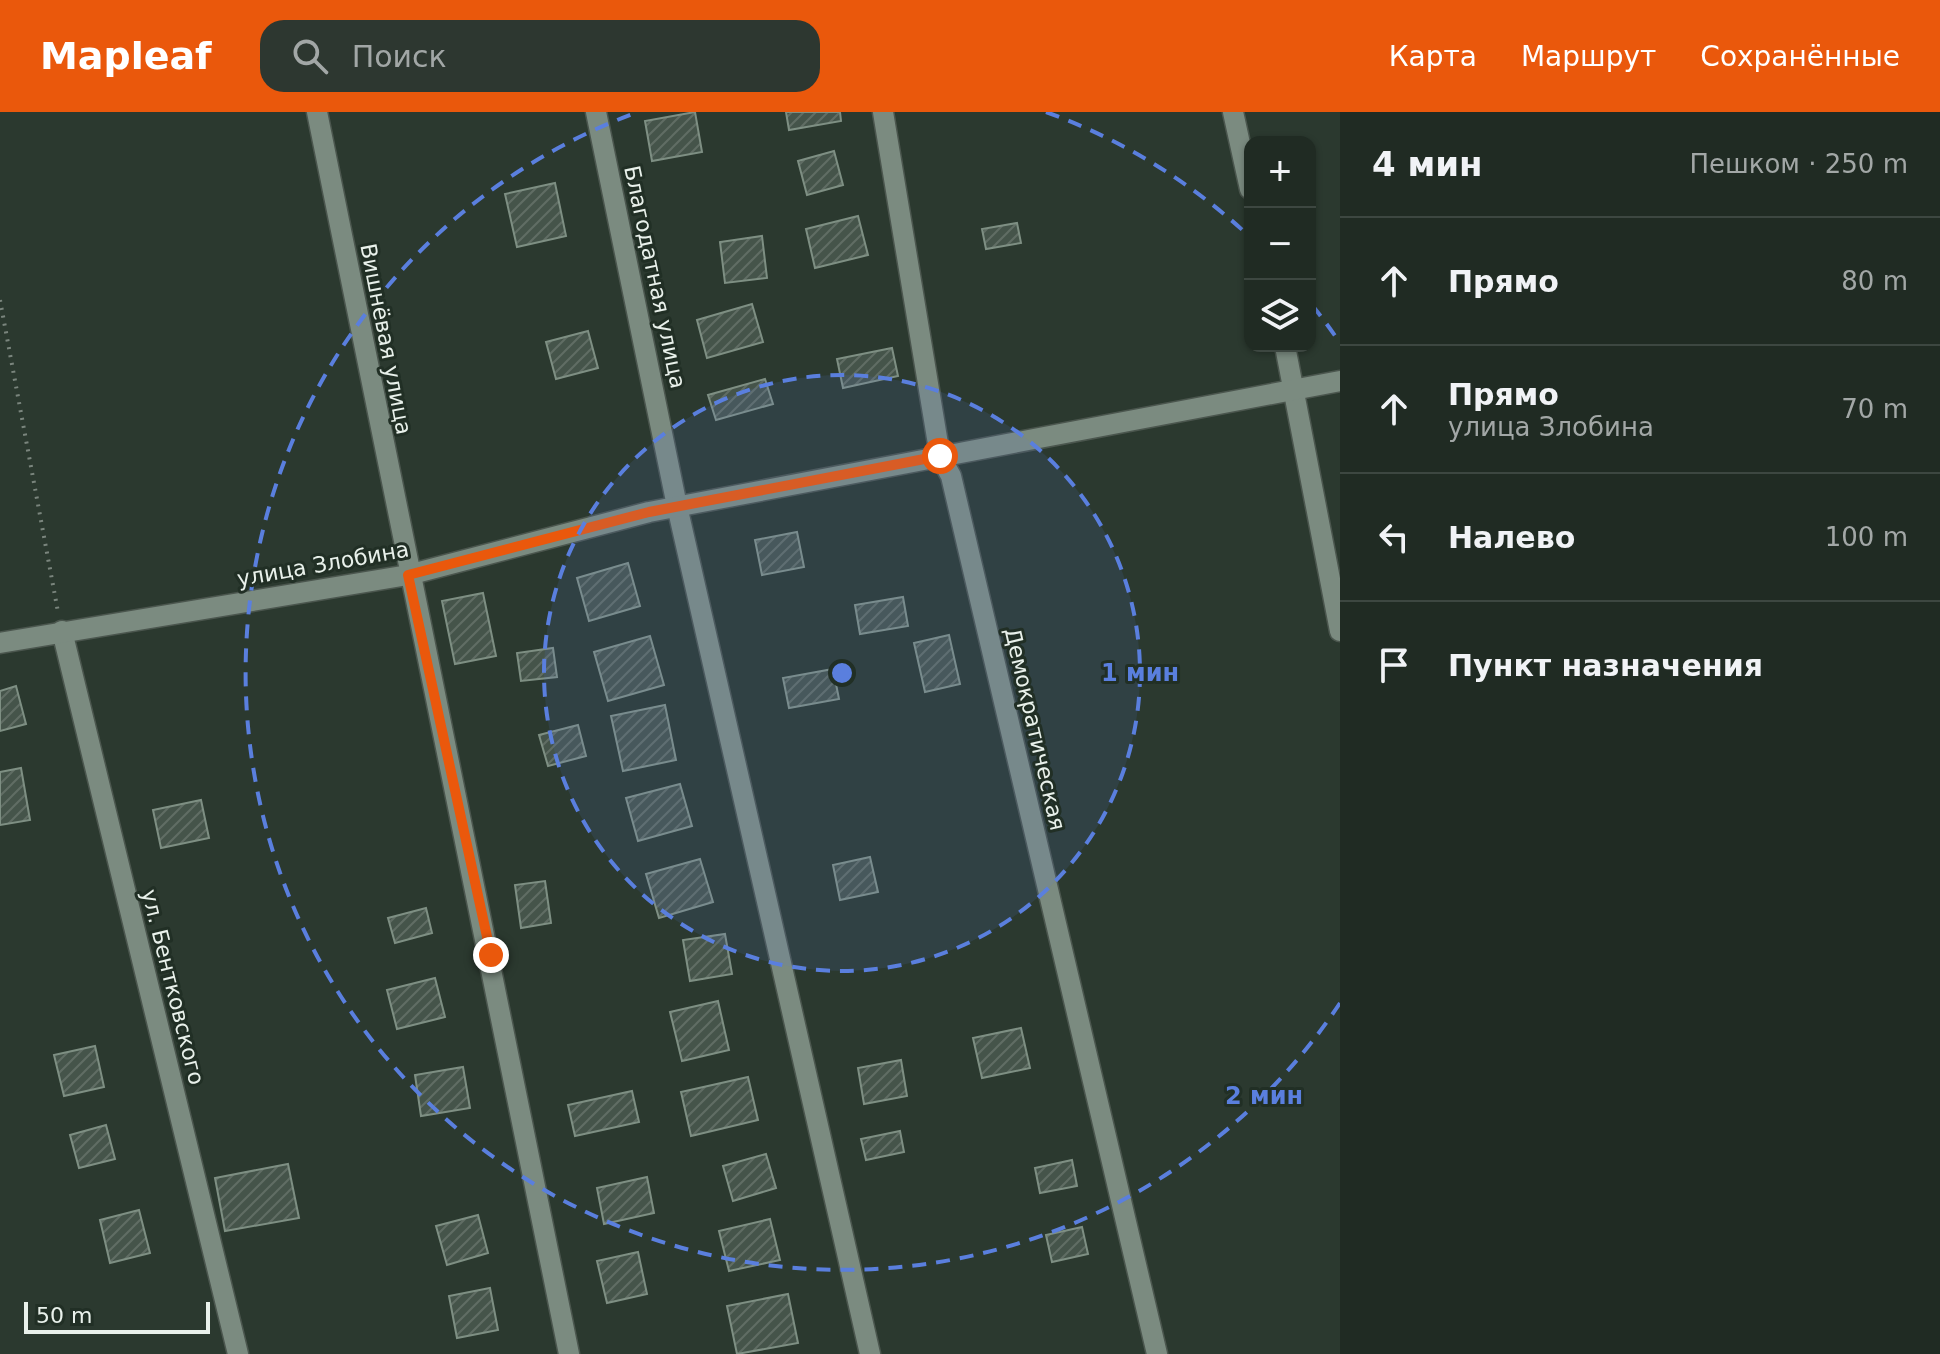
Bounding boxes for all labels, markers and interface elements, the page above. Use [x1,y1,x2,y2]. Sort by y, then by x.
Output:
search box [260,20,820,92]
text: Mapleaf [40,34,212,78]
icon: search [288,34,332,78]
text: Поиск [352,39,447,74]
text: Карта [1389,40,1477,73]
text: Маршрут [1521,40,1656,73]
text: Сохранённые [1700,40,1900,73]
map controls [1244,136,1316,352]
button: + [1244,136,1316,208]
text: 4 мин [1372,144,1483,184]
text: Пешком · 250 m [1689,149,1908,179]
street label: Благодатная улица [619,163,691,391]
button: − [1244,208,1316,280]
street label: Вишнёвая улица [355,241,417,437]
icon: ahead [1372,259,1416,303]
text: Прямо [1448,264,1559,299]
text: 80 m [1841,266,1908,296]
button: layers [1244,280,1316,352]
text: Прямо [1448,377,1559,412]
icon: ahead [1372,387,1416,431]
text: 70 m [1841,394,1908,424]
text: улица Злобина [1448,412,1654,442]
route start [922,438,958,474]
icon: left [1372,515,1416,559]
text: Налево [1448,520,1575,555]
text: 100 m [1825,522,1908,552]
street label: улица Злобина [235,537,411,591]
street label: Демократическая [1000,625,1070,833]
icon: arrive [1372,643,1416,687]
text: Пункт назначения [1448,648,1763,683]
centre of rings [828,659,856,687]
text: 1 мин [1101,659,1179,687]
street label: ул. Бентковского [137,887,209,1087]
route end [473,937,509,973]
text: 2 мин [1225,1082,1303,1110]
scale bar [24,1298,210,1334]
text: 50 m [36,1303,92,1328]

